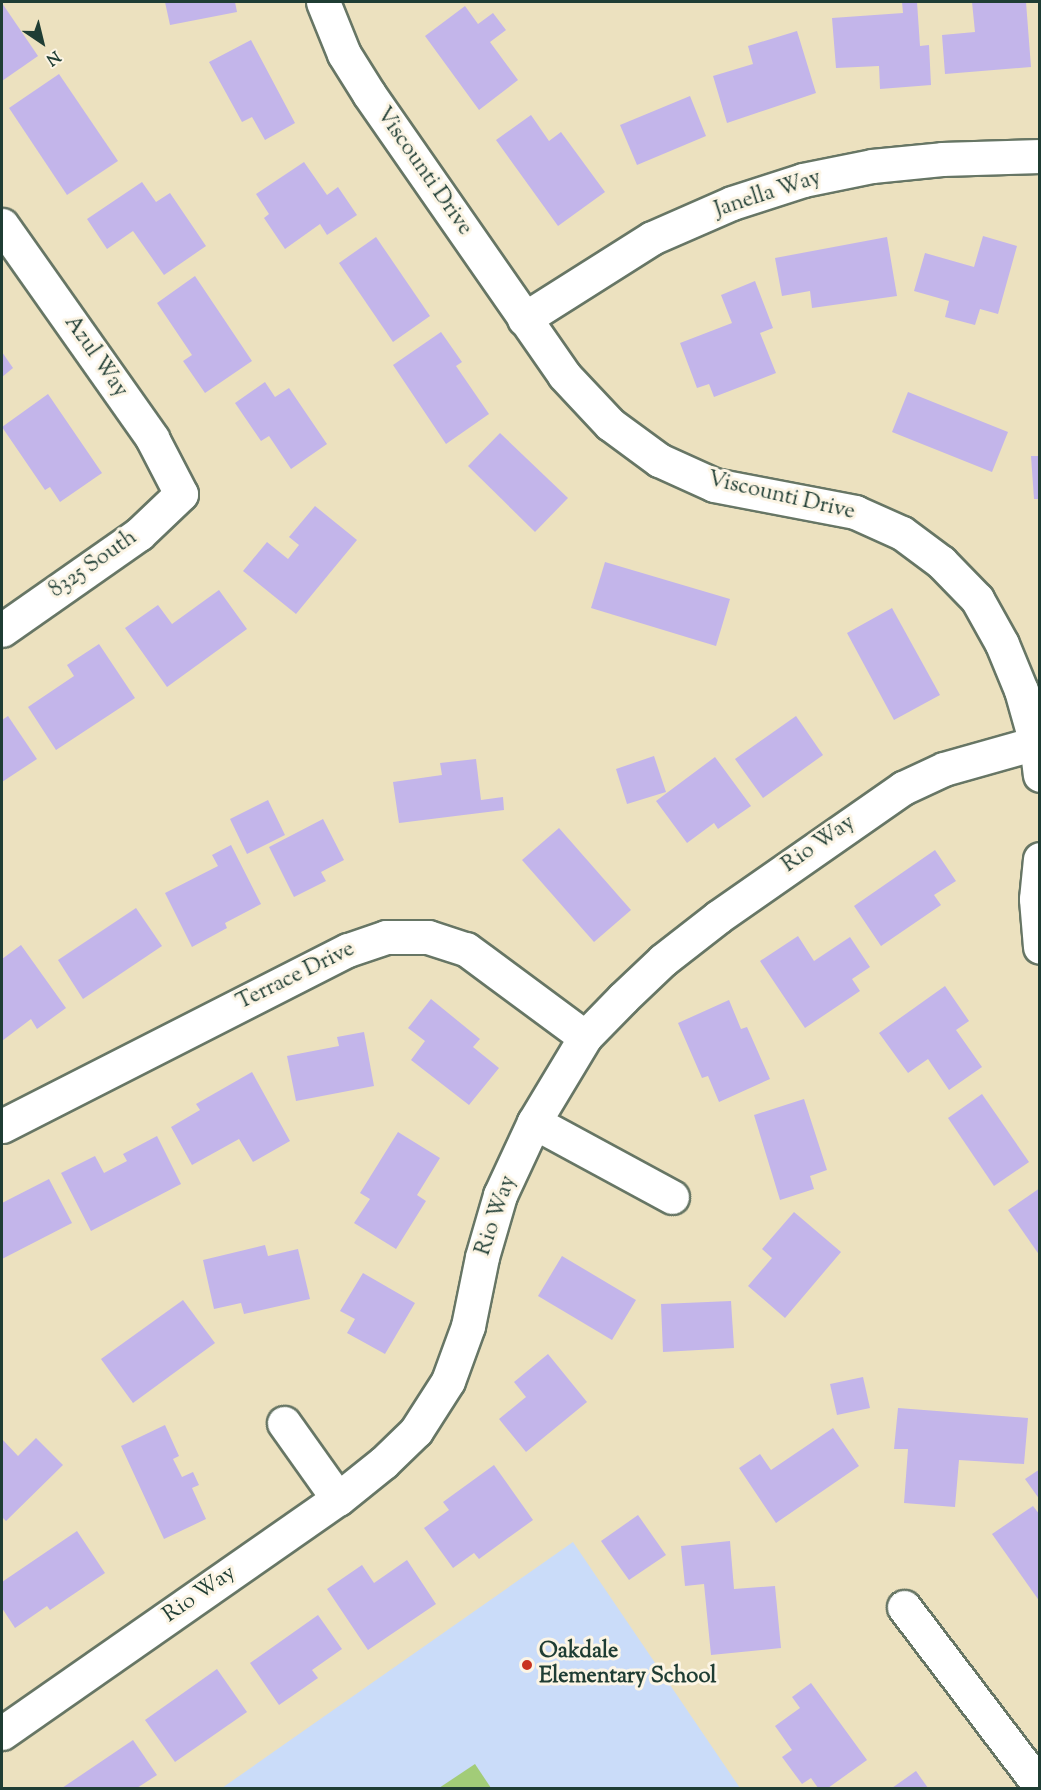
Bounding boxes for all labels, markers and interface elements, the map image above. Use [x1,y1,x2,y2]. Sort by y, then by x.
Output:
north arrow [12,12,72,72]
text: N [41,44,64,70]
street label: Viscounti Drive [369,103,477,241]
street label: Janella Way [711,165,825,225]
street label: Azul Way [57,311,133,403]
street label: Viscounti Drive [705,467,857,527]
street label: 8325 South [45,525,143,605]
street label: Rio Way [778,811,860,879]
street label: Terrace Drive [233,937,359,1017]
street label: Rio Way [471,1173,523,1259]
street label: Rio Way [159,1561,241,1629]
place label: Oakdale Elementary School [539,1639,716,1690]
marker: Oakdale Elementary School [520,1658,534,1672]

